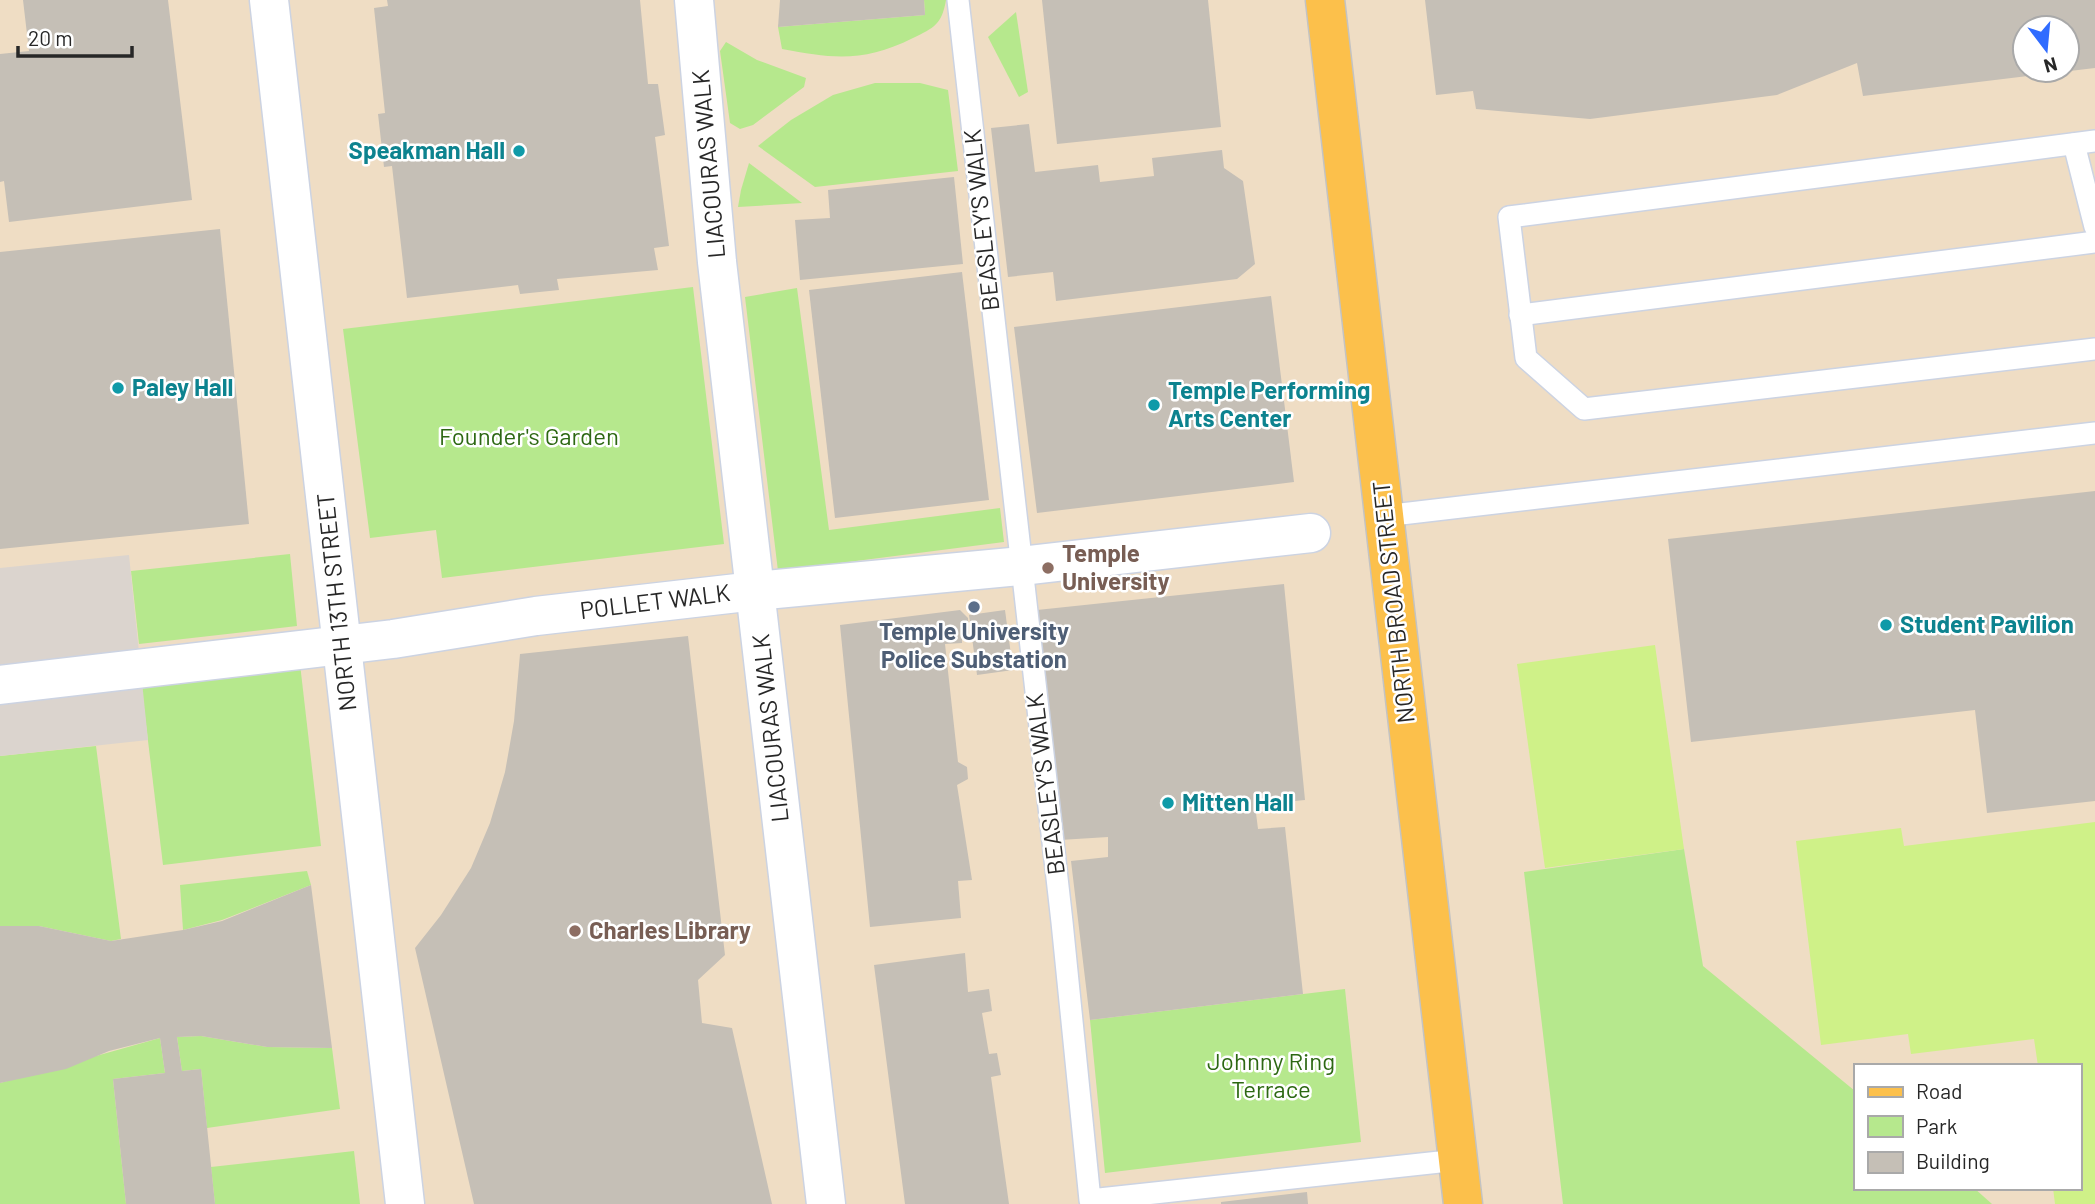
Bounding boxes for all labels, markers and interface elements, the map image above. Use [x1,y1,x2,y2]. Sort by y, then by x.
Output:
scale bar [18,14,131,58]
north arrow [2011,14,2081,84]
text: 20 m [28,25,73,50]
text: N [2042,53,2060,79]
street label: LIACOURAS WALK [685,68,730,260]
street label: BEASLEY'S WALK [957,127,1004,313]
place label: Speakman Hall [349,135,505,164]
marker: Speakman Hall [511,143,527,159]
place label: Paley Hall [132,372,233,401]
place label: Temple Performing Arts Center [1168,375,1370,432]
marker: Paley Hall [110,380,126,396]
marker: Temple Performing Arts Center [1146,397,1162,413]
park label: Founder's Garden [439,421,619,450]
street label: NORTH BROAD STREET [1365,480,1420,725]
street label: NORTH 13TH STREET [310,492,361,713]
place label: Temple University [1062,538,1170,595]
marker: Temple University [1040,560,1056,576]
street label: POLLET WALK [578,577,732,624]
marker: Temple University Police Substation [966,599,982,615]
place label: Student Pavilion [1900,609,2074,638]
place label: Temple University Police Substation [879,616,1069,673]
marker: Student Pavilion [1878,617,1894,633]
street label: LIACOURAS WALK [745,632,794,824]
street label: BEASLEY'S WALK [1019,691,1070,877]
place label: Mitten Hall [1182,787,1294,816]
marker: Mitten Hall [1160,795,1176,811]
place label: Charles Library [589,915,751,944]
marker: Charles Library [567,923,583,939]
park label: Johnny Ring Terrace [1207,1046,1335,1103]
legend [1854,1064,2081,1190]
text: Road [1916,1078,1962,1103]
text: Park [1916,1113,1957,1138]
text: Building [1916,1148,1990,1173]

